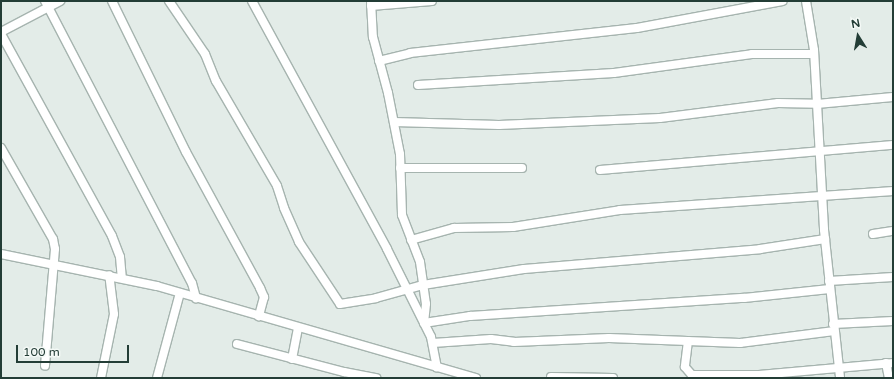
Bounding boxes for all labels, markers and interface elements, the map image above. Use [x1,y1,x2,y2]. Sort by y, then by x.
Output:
north arrow [838,16,878,56]
text: N [850,17,861,31]
scale bar [18,337,131,363]
text: 100 m [23,345,60,359]

